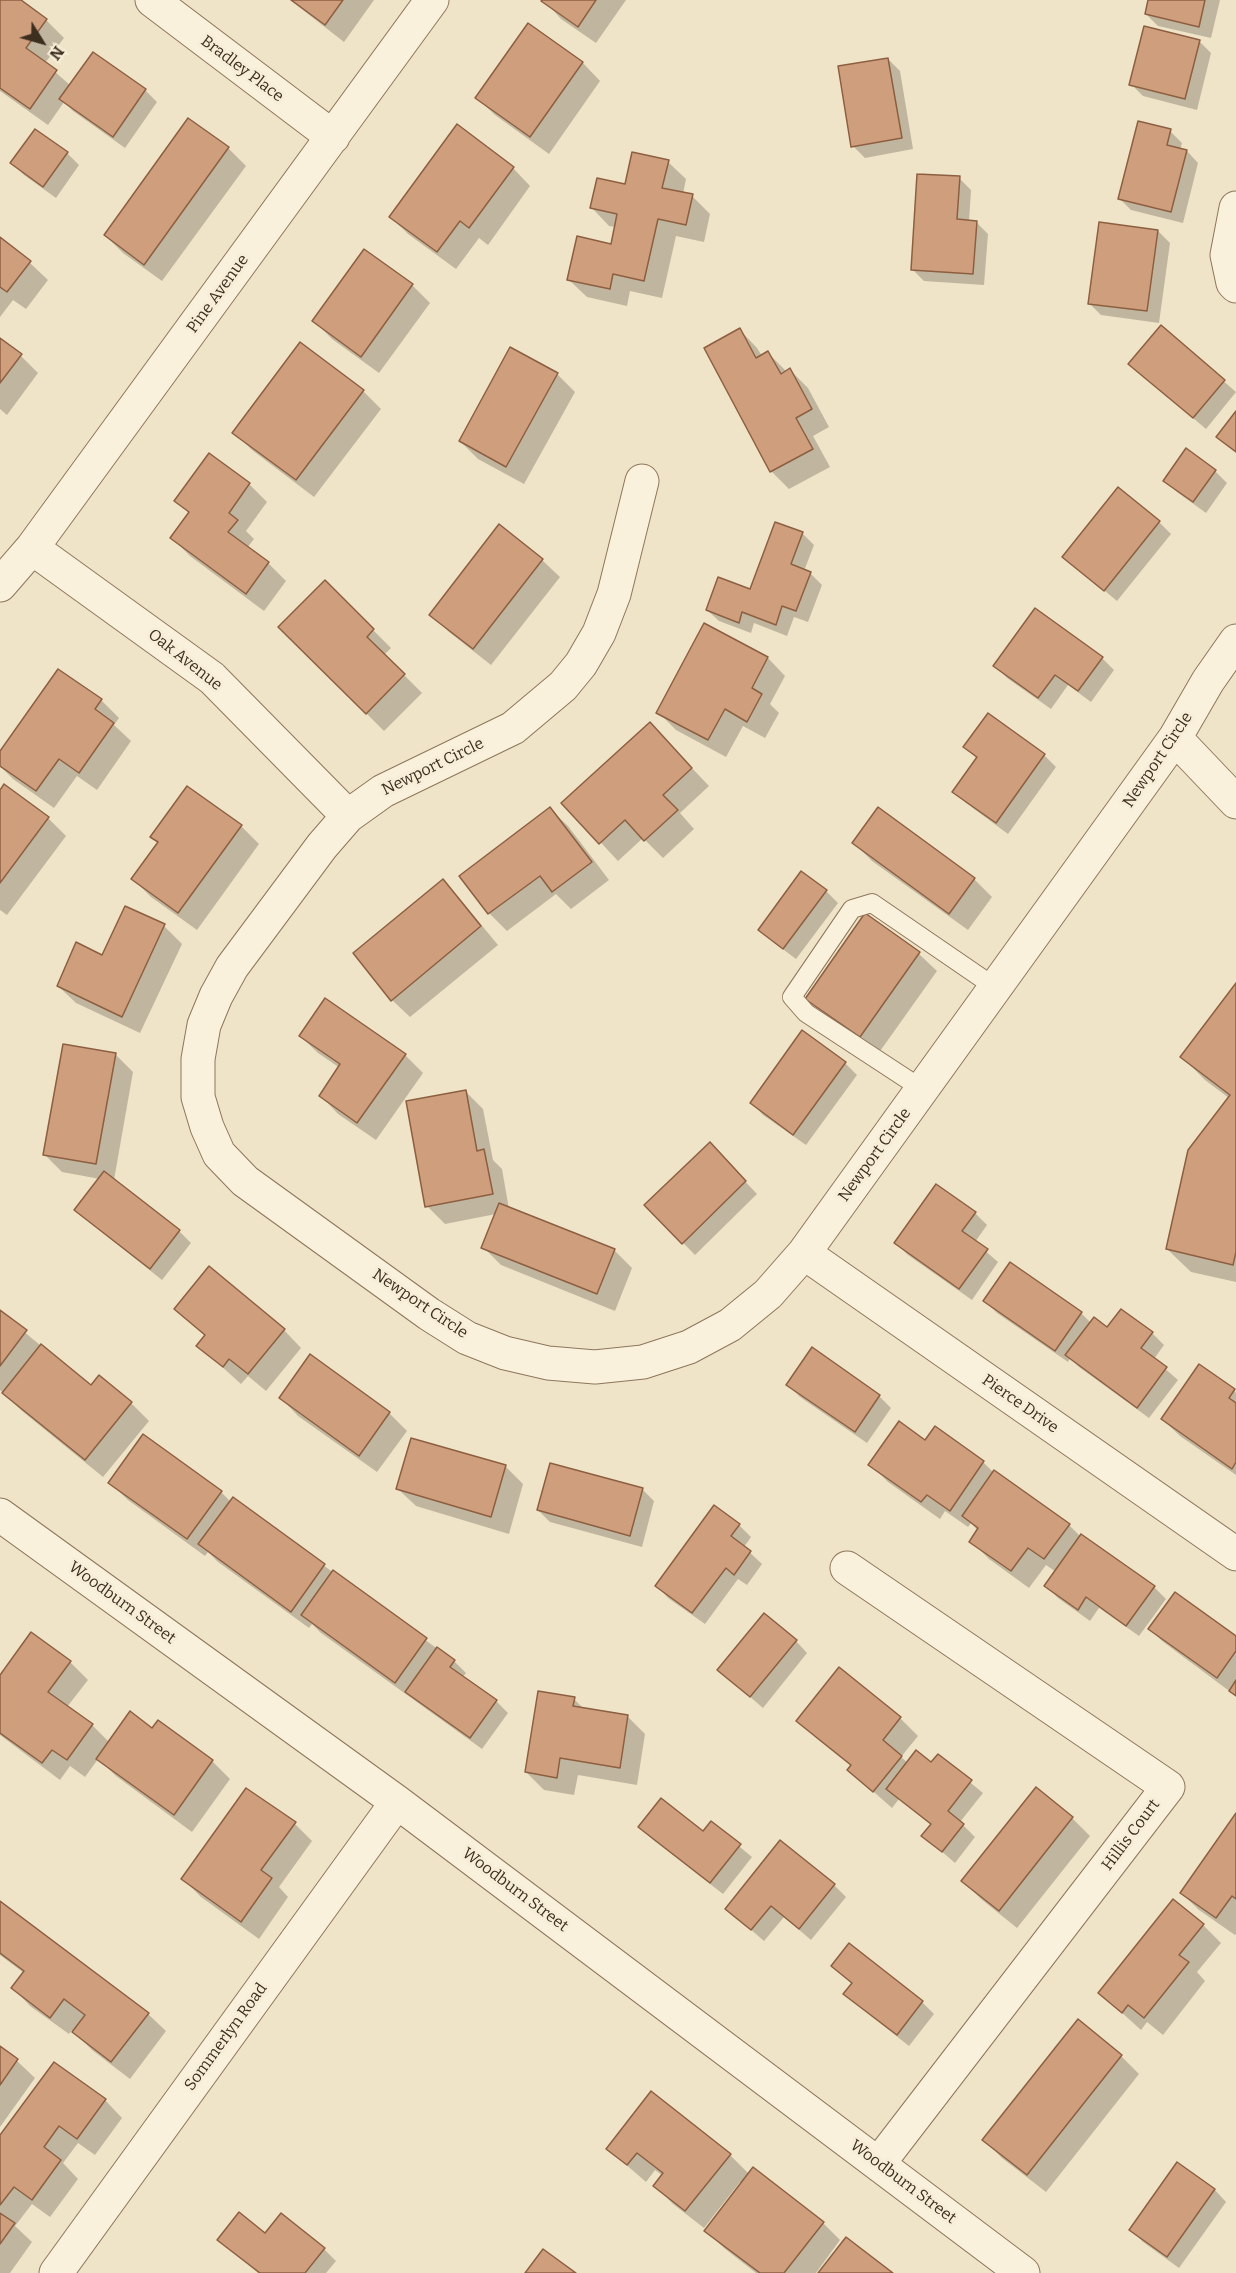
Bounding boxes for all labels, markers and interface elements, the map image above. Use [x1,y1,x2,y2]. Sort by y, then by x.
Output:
north arrow [12,12,72,72]
street label: Bradley Place [197,32,287,106]
text: N [45,42,68,64]
street label: Pine Avenue [183,251,253,337]
street label: Oak Avenue [144,625,226,695]
street label: Newport Circle [1119,709,1197,811]
street label: Newport Circle [379,734,487,800]
street label: Newport Circle [835,1104,915,1206]
street label: Newport Circle [369,1265,471,1343]
street label: Pierce Drive [978,1371,1062,1437]
street label: Woodburn Street [65,1558,179,1648]
street label: Hillis Court [1098,1796,1164,1874]
street label: Woodburn Street [458,1844,572,1936]
street label: Sommerlyn Road [181,1979,271,2095]
street label: Woodburn Street [846,2136,960,2228]

